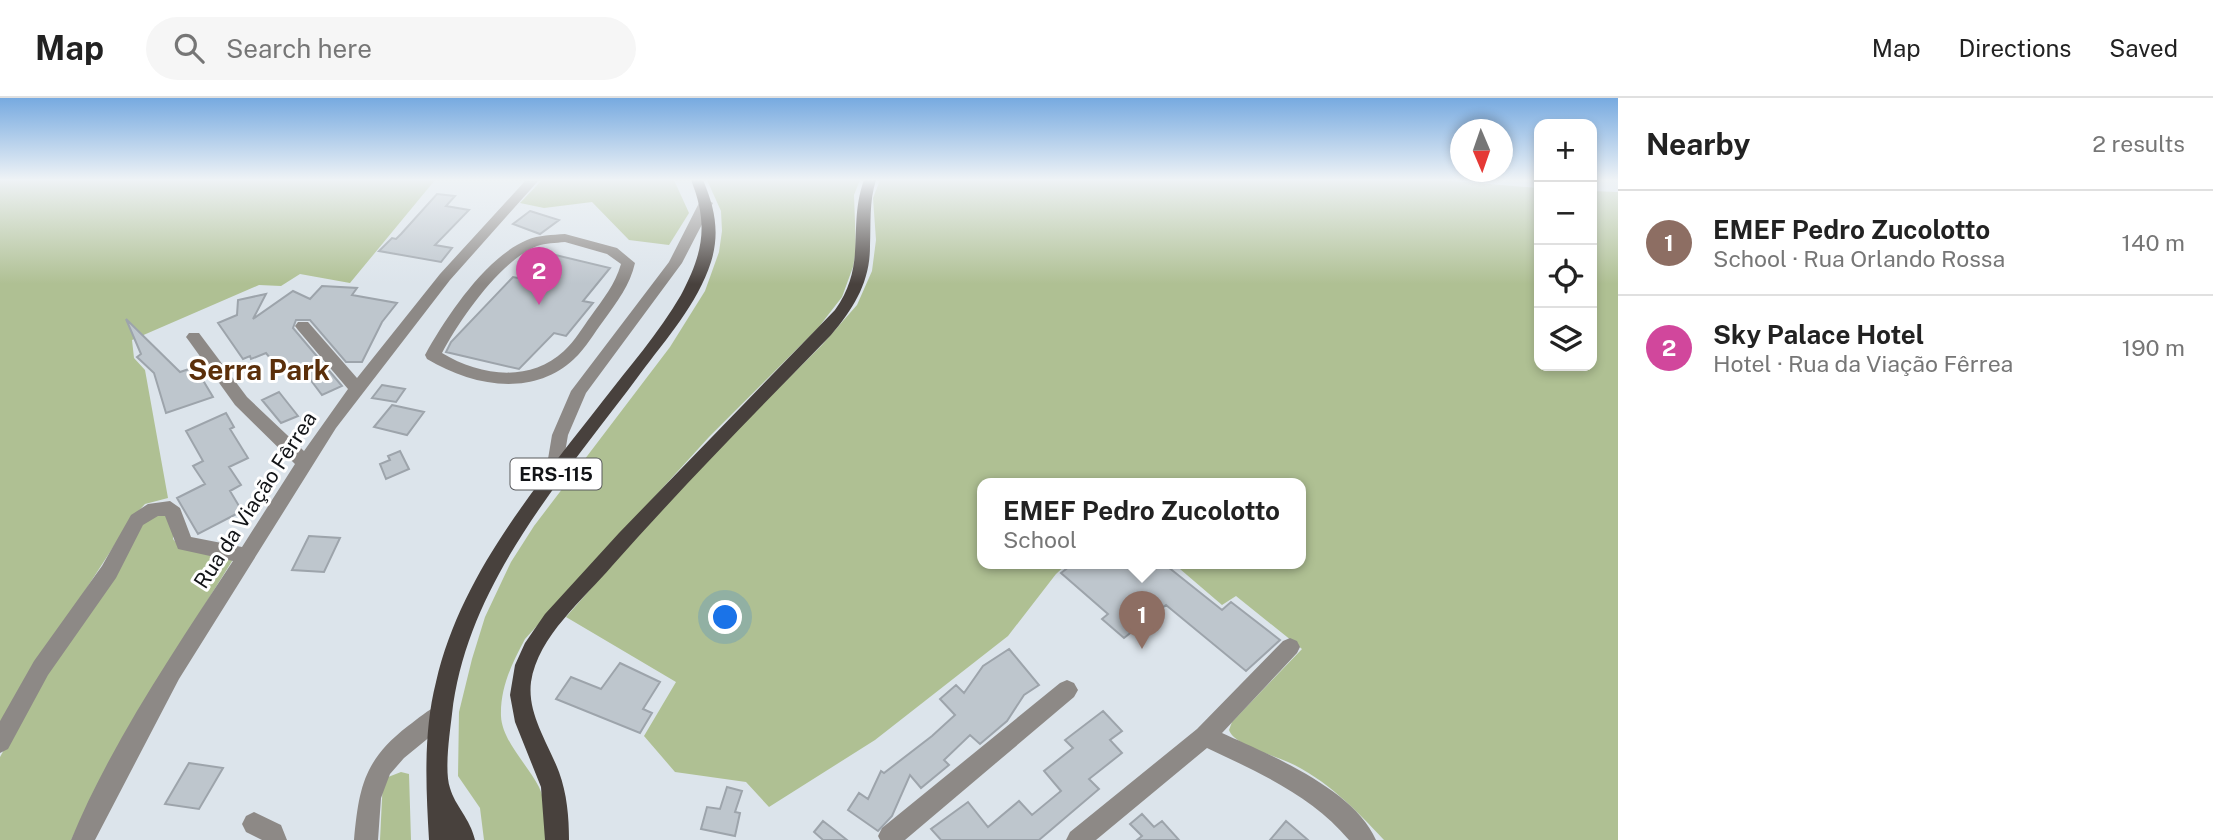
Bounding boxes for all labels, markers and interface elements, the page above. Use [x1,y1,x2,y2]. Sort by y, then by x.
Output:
search box [146,17,636,80]
text: Map [35,29,104,67]
icon: search [170,29,208,67]
text: Search here [226,33,372,64]
text: Map [1872,34,1921,62]
text: Directions [1959,34,2071,62]
text: Saved [2109,34,2178,62]
north arrow [1450,119,1513,182]
map controls [1534,119,1597,371]
button: + [1534,119,1597,182]
text: Nearby [1646,126,1750,162]
text: 2 results [2092,130,2185,157]
button: − [1534,182,1597,245]
text: EMEF Pedro Zucolotto [1713,214,1990,245]
text: 1 [1664,229,1674,256]
text: 140 m [2122,229,2185,256]
button: locate [1534,245,1597,308]
text: School · Rua Orlando Rossa [1713,245,2005,272]
pin: 2 [516,247,562,305]
button: layers [1534,308,1597,371]
text: Sky Palace Hotel [1713,319,1924,350]
text: 2 [1662,334,1676,361]
text: 190 m [2122,334,2185,361]
text: Hotel · Rua da Viação Fêrrea [1713,350,2013,377]
district label: Serra Park [188,353,330,386]
street label: Rua da Viação Fêrrea [188,407,322,593]
road number: ERS-115 [510,458,602,490]
popup [977,478,1306,569]
text: EMEF Pedro Zucolotto [1003,495,1280,526]
text: School [1003,526,1077,553]
pin: 1 [1119,591,1165,649]
your location [708,600,742,634]

